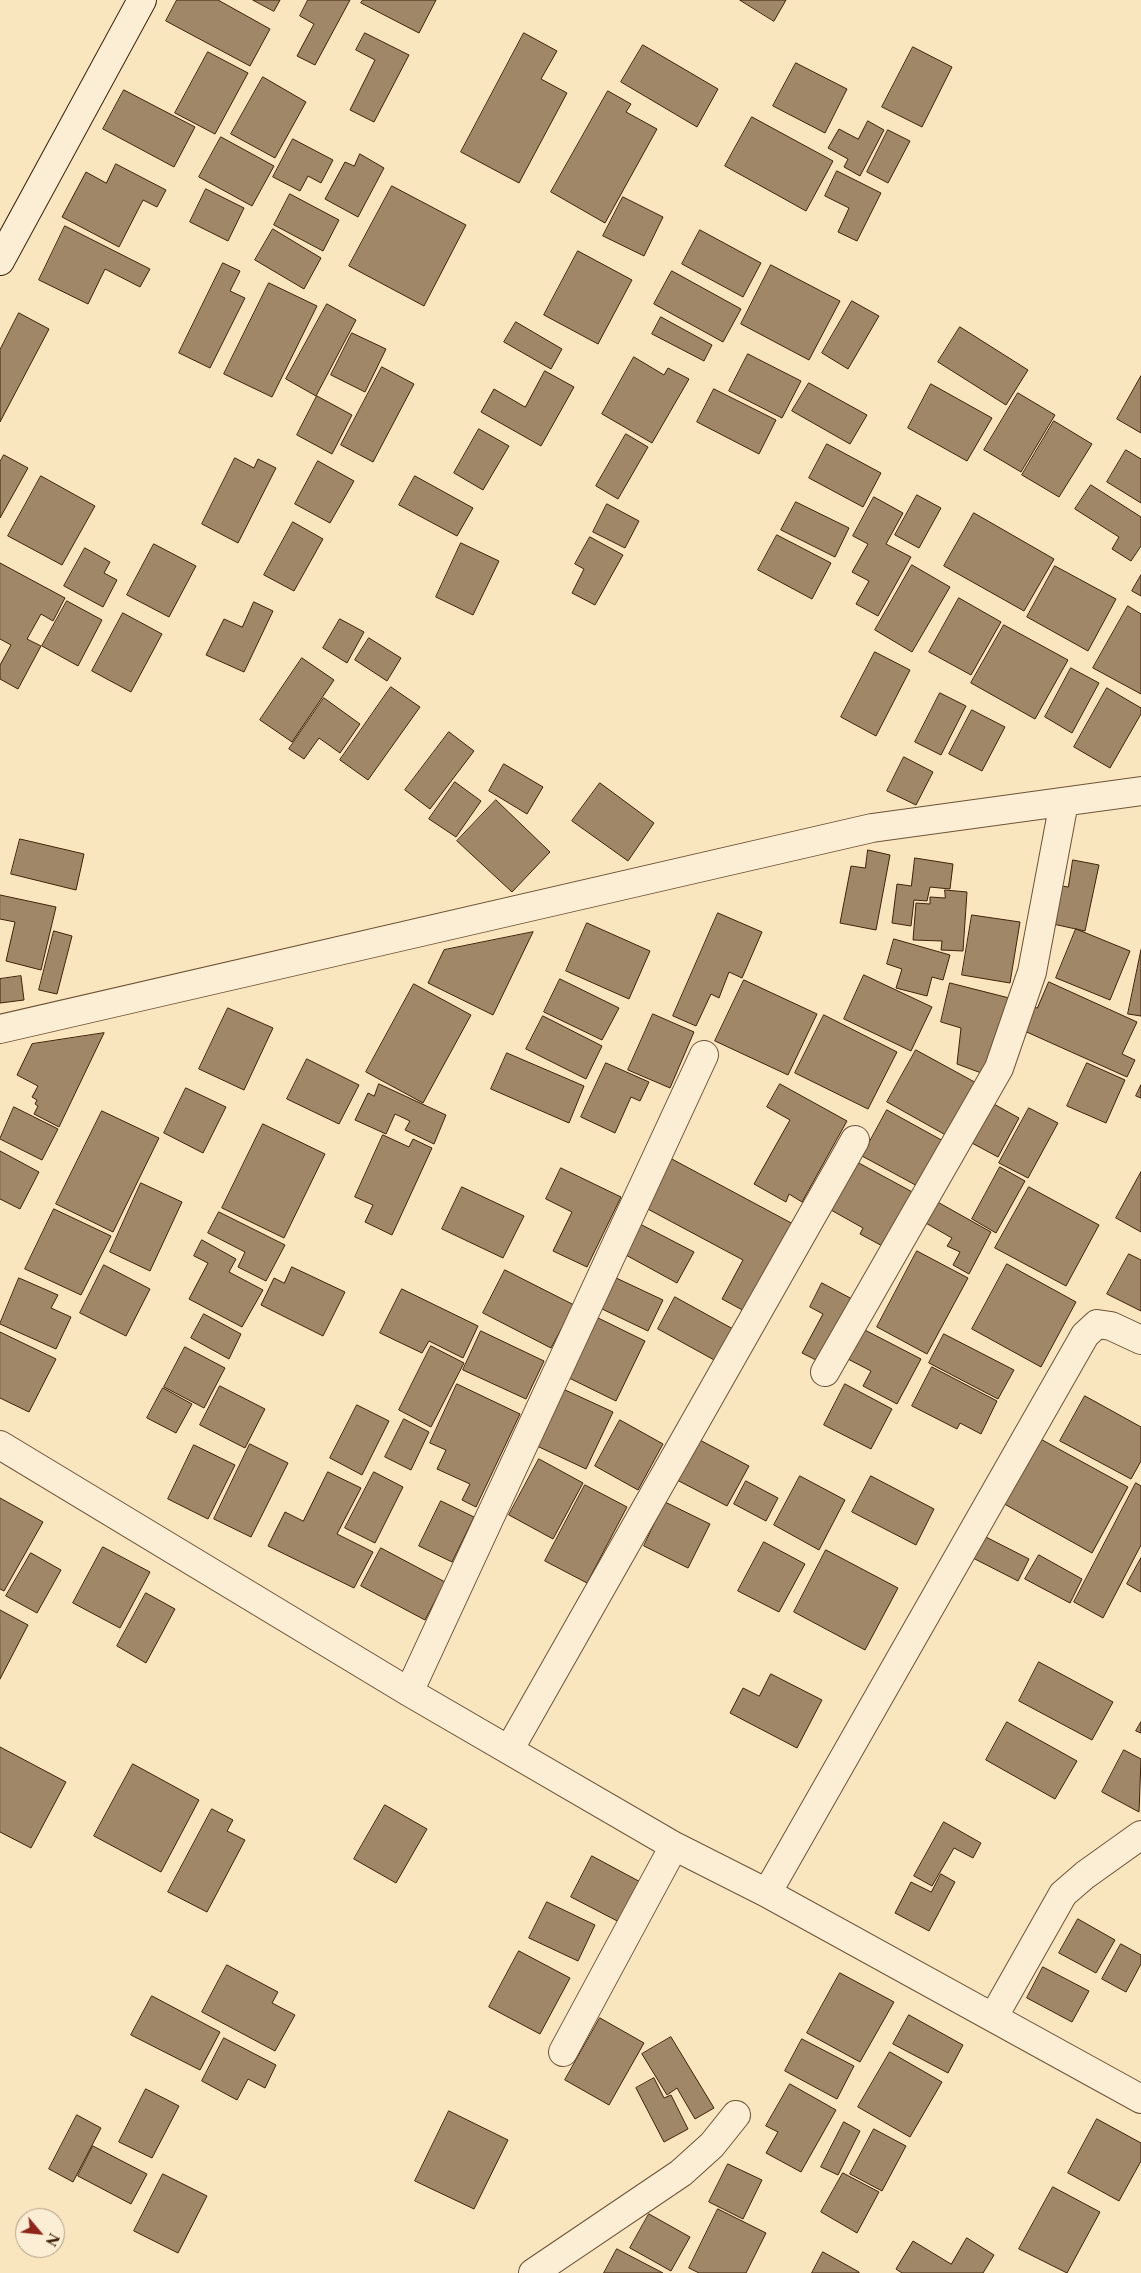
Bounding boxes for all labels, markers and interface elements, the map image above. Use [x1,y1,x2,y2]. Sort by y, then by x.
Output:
north arrow [15,2208,65,2258]
text: N [42,2230,63,2249]

